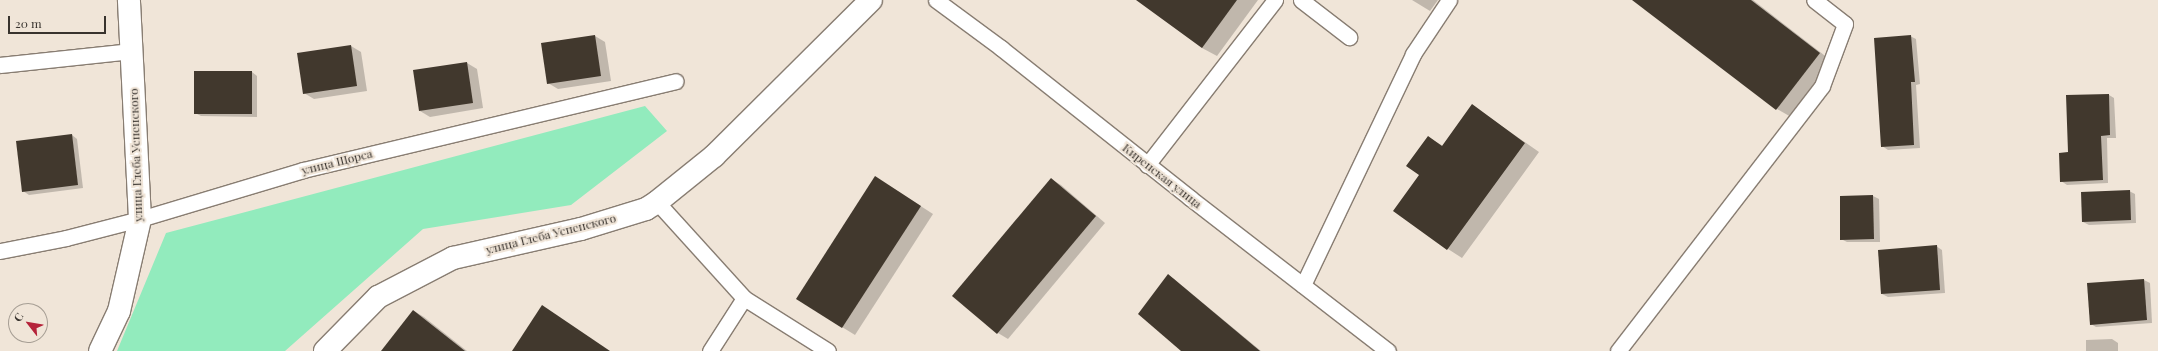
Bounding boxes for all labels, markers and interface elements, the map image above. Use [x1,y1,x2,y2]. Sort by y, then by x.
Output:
scale bar [10,8,108,34]
text: 20 m [15,15,42,31]
street label: улица Глеба Успенского [126,88,146,222]
street label: Киренская улица [1120,141,1204,211]
street label: улица Щорса [300,146,374,178]
street label: улица Глеба Успенского [484,211,618,257]
north arrow [8,303,48,343]
text: С [10,310,27,324]

